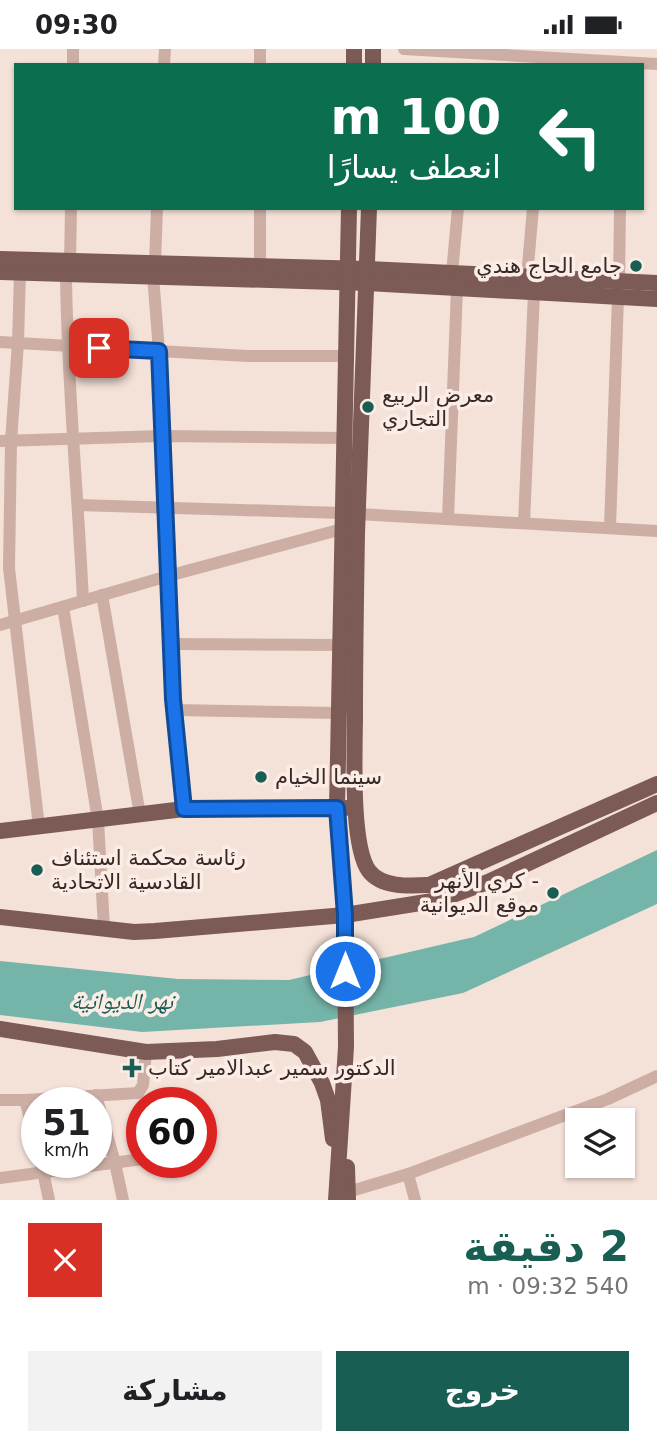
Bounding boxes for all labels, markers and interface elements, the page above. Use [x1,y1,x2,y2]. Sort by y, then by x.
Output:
text: 09:30 [35,10,118,40]
text: 100 m [331,89,501,146]
icon: left [525,91,616,182]
text: انعطف يسارًا [327,148,501,186]
place label: جامع الحاج هندي [476,254,622,279]
marker: جامع الحاج هندي [628,258,644,274]
pin [69,318,129,378]
icon: arrive [80,329,118,367]
place label: معرض الربيع التجاري [382,383,494,431]
marker: معرض الربيع التجاري [360,399,376,415]
place label: سينما الخيام [275,765,382,789]
marker: سينما الخيام [253,769,269,785]
place label: رئاسة محكمة استئناف القادسية الاتحادية [51,846,246,894]
marker: رئاسة محكمة استئناف القادسية الاتحادية [29,862,45,878]
place label: كري الأنهر - موقع الديوانية [420,868,539,917]
marker: كري الأنهر - موقع الديوانية [545,885,561,901]
position arrow [308,934,382,1008]
water label: نهر الديوانية [71,988,176,1014]
place label: الدكتور سمير عبدالامير كتاب [148,1056,396,1080]
marker: الدكتور سمير عبدالامير كتاب [122,1058,142,1078]
speed limit sign: 60 [126,1087,217,1178]
text: 51 [42,1103,91,1143]
map controls [565,1108,635,1178]
button: layers [565,1108,635,1178]
text: km/h [44,1139,89,1160]
text: 2 دقيقة [463,1222,629,1271]
button: close [28,1223,102,1297]
text: 540 m · 09:32 [467,1273,629,1299]
button: مشاركة [28,1351,322,1431]
button: خروج [336,1351,629,1431]

